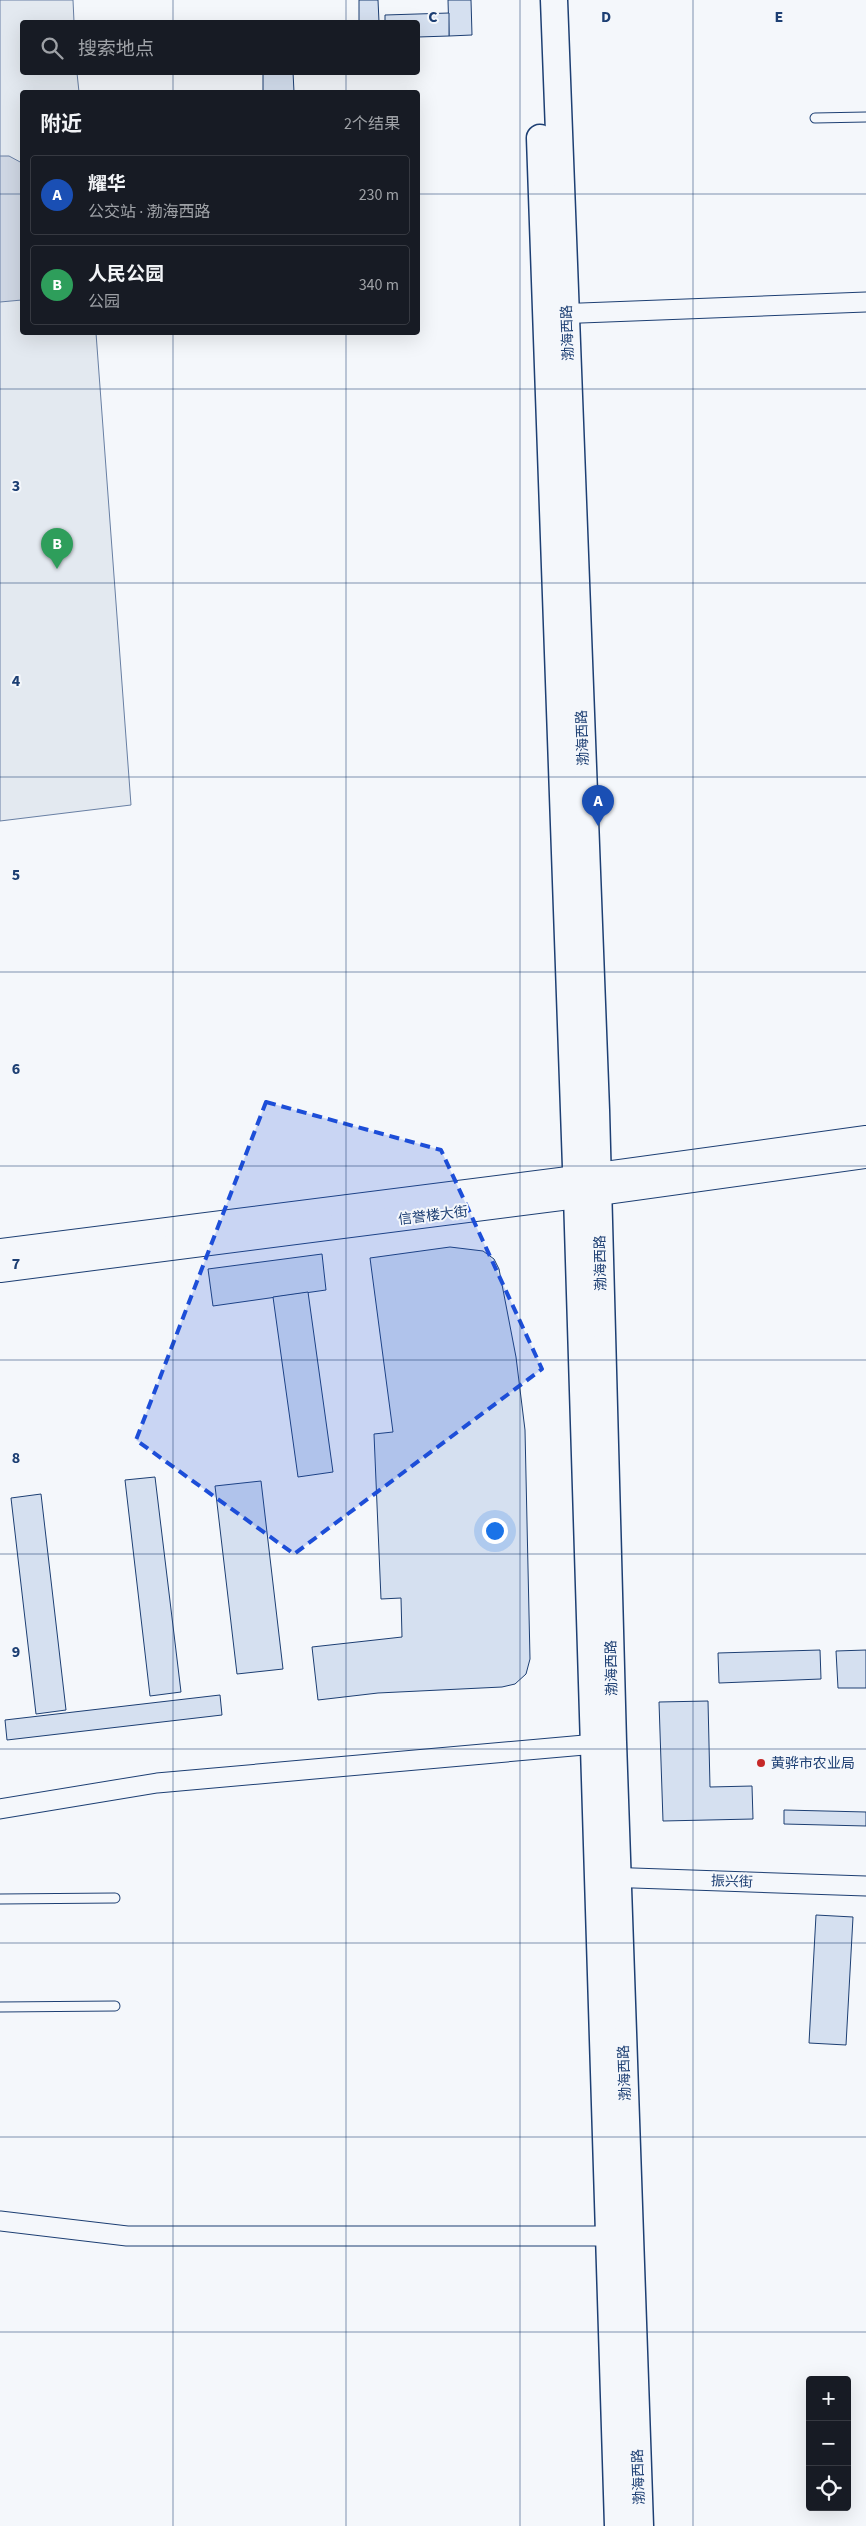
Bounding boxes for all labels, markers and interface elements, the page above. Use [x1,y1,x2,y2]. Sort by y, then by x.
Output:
text: C [428,6,438,28]
text: D [601,6,611,28]
text: E [775,6,783,28]
search box [20,20,420,75]
icon: search [38,34,66,62]
text: 搜索地点 [78,36,154,63]
text: 附近 [40,109,82,139]
text: 2个结果 [344,113,400,135]
text: 耀华 [88,171,126,198]
text: A [52,184,62,206]
text: 230 m [359,184,399,206]
text: 公交站 · 渤海西路 [88,201,210,223]
text: 人民公园 [88,261,164,288]
text: B [52,274,62,296]
text: 340 m [359,274,399,296]
text: 公园 [88,291,120,313]
street label: 渤海西路 [557,305,579,361]
text: 3 [12,475,20,497]
pin: B [41,528,73,569]
text: 4 [12,670,21,692]
street label: 渤海西路 [572,710,594,766]
pin: A [582,785,614,826]
text: 5 [12,864,20,886]
text: 6 [12,1058,20,1080]
street label: 信誉楼大街 [397,1202,469,1230]
street label: 渤海西路 [591,1235,611,1291]
text: 7 [12,1253,20,1275]
text: 8 [12,1447,20,1469]
your location [482,1518,508,1544]
street label: 渤海西路 [602,1640,622,1696]
text: 9 [12,1641,20,1663]
place label: 黄骅市农业局 [771,1754,855,1774]
marker: 黄骅市农业局 [755,1757,767,1769]
street label: 振兴街 [711,1871,753,1893]
street label: 渤海西路 [614,2045,636,2101]
map controls [806,2376,851,2511]
button: + [806,2376,851,2421]
button: − [806,2421,851,2466]
street label: 渤海西路 [628,2449,650,2505]
button: locate [806,2466,851,2511]

